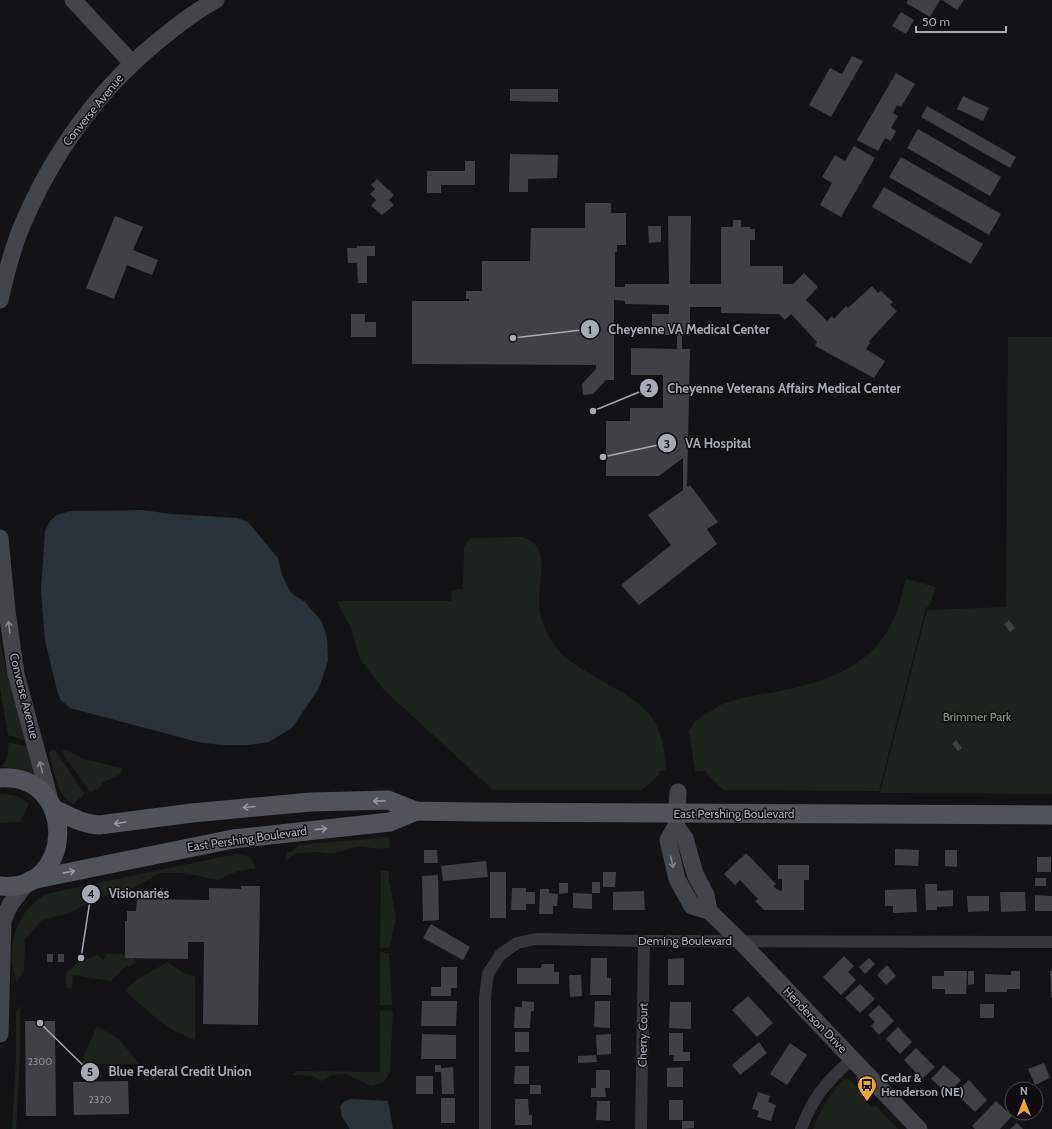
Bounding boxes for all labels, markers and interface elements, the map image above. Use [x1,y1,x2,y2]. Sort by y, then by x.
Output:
scale bar [916,8,1006,34]
text: 50 m [922,14,950,29]
street label: Converse Avenue [59,71,126,149]
callout: Cheyenne VA Medical Center [580,317,778,342]
text: Cheyenne VA Medical Center [608,321,770,337]
text: 1 [588,322,592,337]
callout: Cheyenne Veterans Affairs Medical Center [639,376,909,401]
text: 2 [646,380,652,395]
text: Cheyenne Veterans Affairs Medical Center [667,380,901,396]
callout: VA Hospital [657,431,758,456]
text: VA Hospital [685,435,751,451]
text: 3 [664,436,670,451]
one-way arrow [5,621,13,634]
street label: Converse Avenue [7,651,42,740]
park label: Brimmer Park [943,709,1012,724]
one-way arrow [37,761,44,774]
one-way arrow [373,797,386,805]
one-way arrow [243,804,256,811]
street label: East Pershing Boulevard [674,806,794,821]
one-way arrow [114,819,127,827]
street label: East Pershing Boulevard [186,823,308,854]
one-way arrow [315,825,328,833]
one-way arrow [669,856,677,869]
one-way arrow [63,868,76,876]
callout: Visionaries [81,881,178,906]
text: Visionaries [109,885,170,901]
text: 4 [87,886,95,901]
street label: Deming Boulevard [638,933,732,948]
street label: Henderson Drive [780,984,851,1056]
street label: Cherry Court [634,1003,651,1067]
house number: 2300 [28,1055,52,1068]
callout: Blue Federal Credit Union [80,1059,259,1084]
text: Blue Federal Credit Union [108,1063,252,1079]
text: 5 [87,1064,93,1079]
place label: Cedar & Henderson (NE) [881,1070,964,1099]
bus stop icon: Cedar & Henderson (NE) [856,1074,878,1102]
north arrow [1004,1081,1044,1121]
text: N [1020,1084,1028,1098]
house number: 2320 [89,1093,111,1106]

